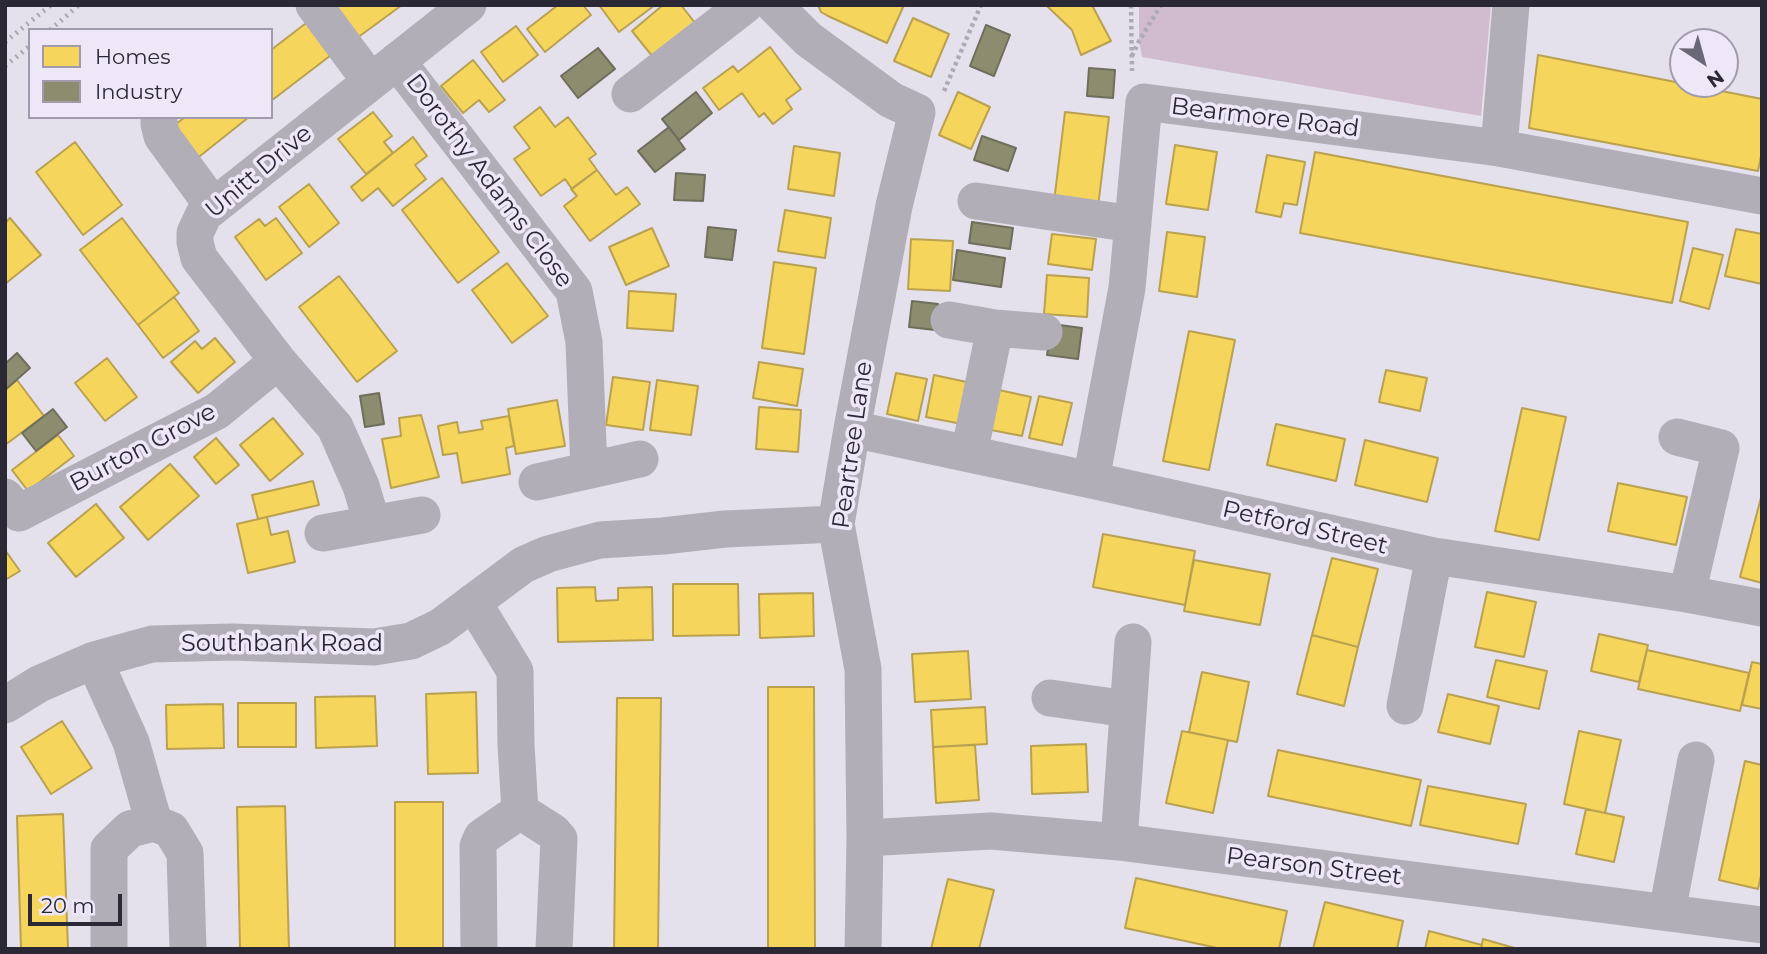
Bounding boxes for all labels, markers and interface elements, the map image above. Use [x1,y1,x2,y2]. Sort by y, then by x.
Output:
legend [28,28,273,119]
north arrow [1669,28,1739,98]
text: Homes [95,44,170,69]
text: N [1702,65,1728,93]
street label: Dorothy Adams Close [399,69,579,293]
text: Industry [95,79,182,104]
street label: Bearmore Road [1169,92,1361,144]
street label: Unitt Drive [200,119,318,225]
street label: Peartree Lane [827,360,879,530]
street label: Burton Grove [65,398,221,498]
street label: Petford Street [1220,495,1390,561]
street label: Southbank Road [181,630,383,658]
street label: Pearson Street [1225,842,1403,892]
scale bar [32,880,126,924]
text: 20 m [41,893,95,918]

